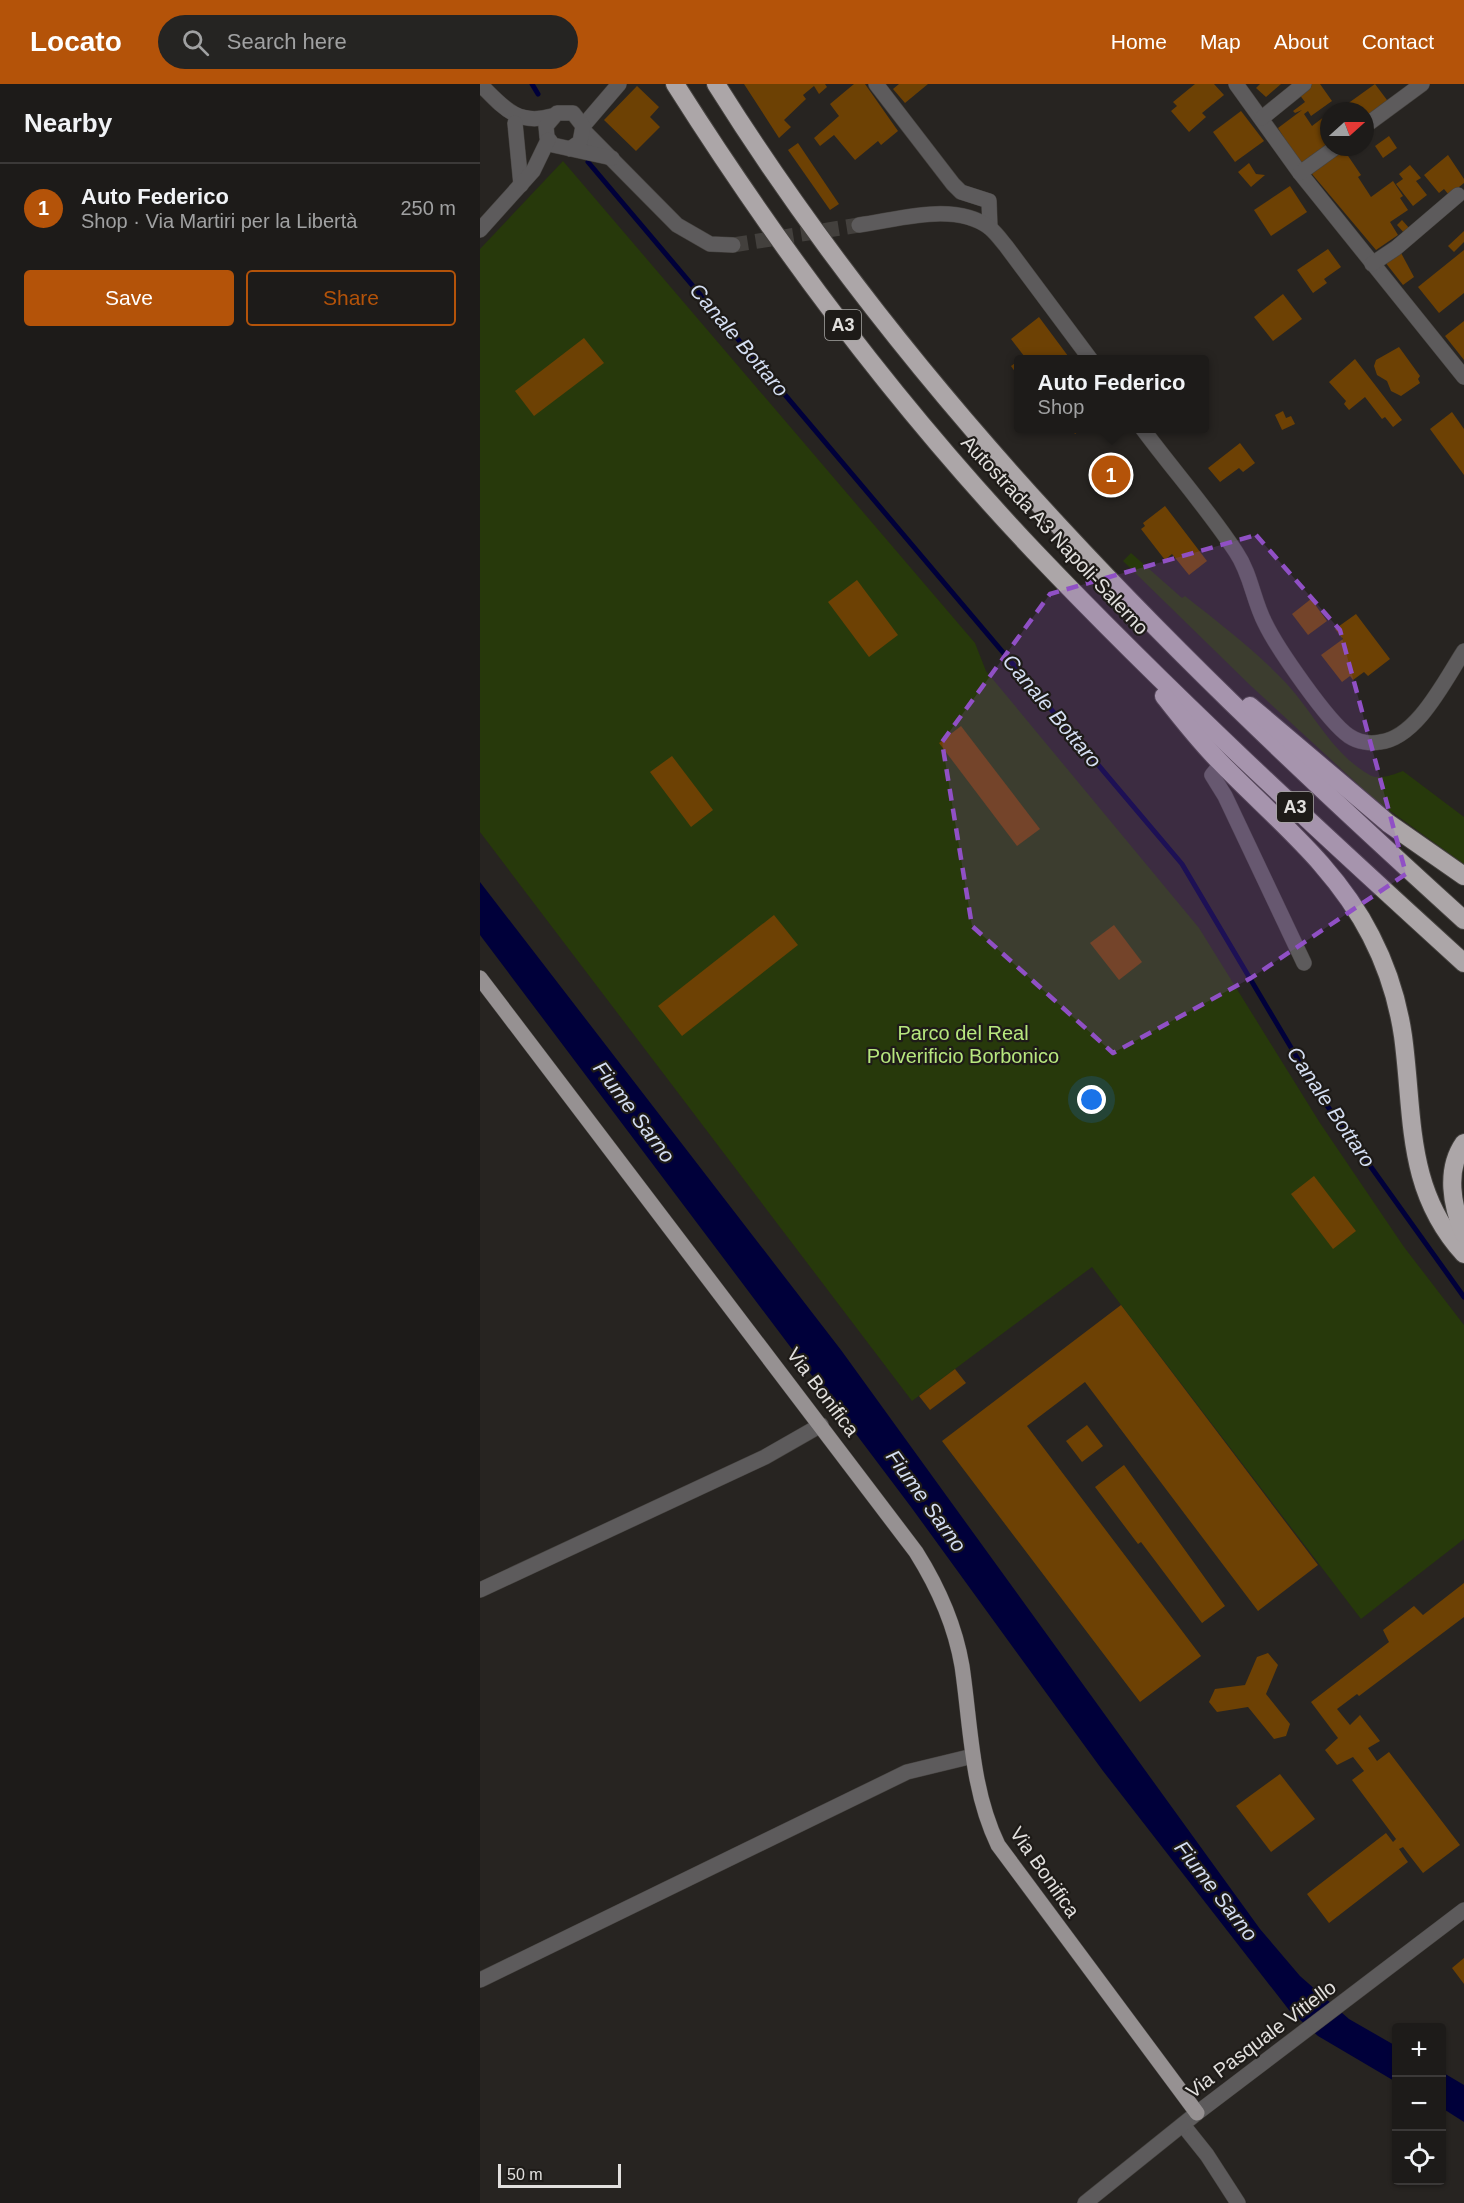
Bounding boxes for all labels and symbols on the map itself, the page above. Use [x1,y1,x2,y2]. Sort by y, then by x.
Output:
north arrow [1320,102,1374,156]
water label: Canale Bottaro [686,279,793,401]
road number: A3 [825,310,861,340]
street label: Autostrada A3 Napoli-Salerno [957,431,1153,639]
pin: 1 [1092,452,1130,498]
water label: Canale Bottaro [999,650,1106,772]
road number: A3 [1277,792,1313,822]
park label: Parco del Real Polverificio Borbonico [867,1022,1059,1067]
water label: Canale Bottaro [1283,1042,1380,1171]
water label: Fiume Sarno [589,1057,680,1167]
your location [1077,1085,1106,1114]
street label: Via Bonifica [783,1343,864,1441]
water label: Fiume Sarno [882,1445,971,1556]
street label: Via Bonifica [1006,1823,1085,1922]
water label: Fiume Sarno [1170,1836,1263,1945]
street label: Via Pasquale Vitiello [1182,1976,1340,2102]
scale bar [498,2161,621,2188]

